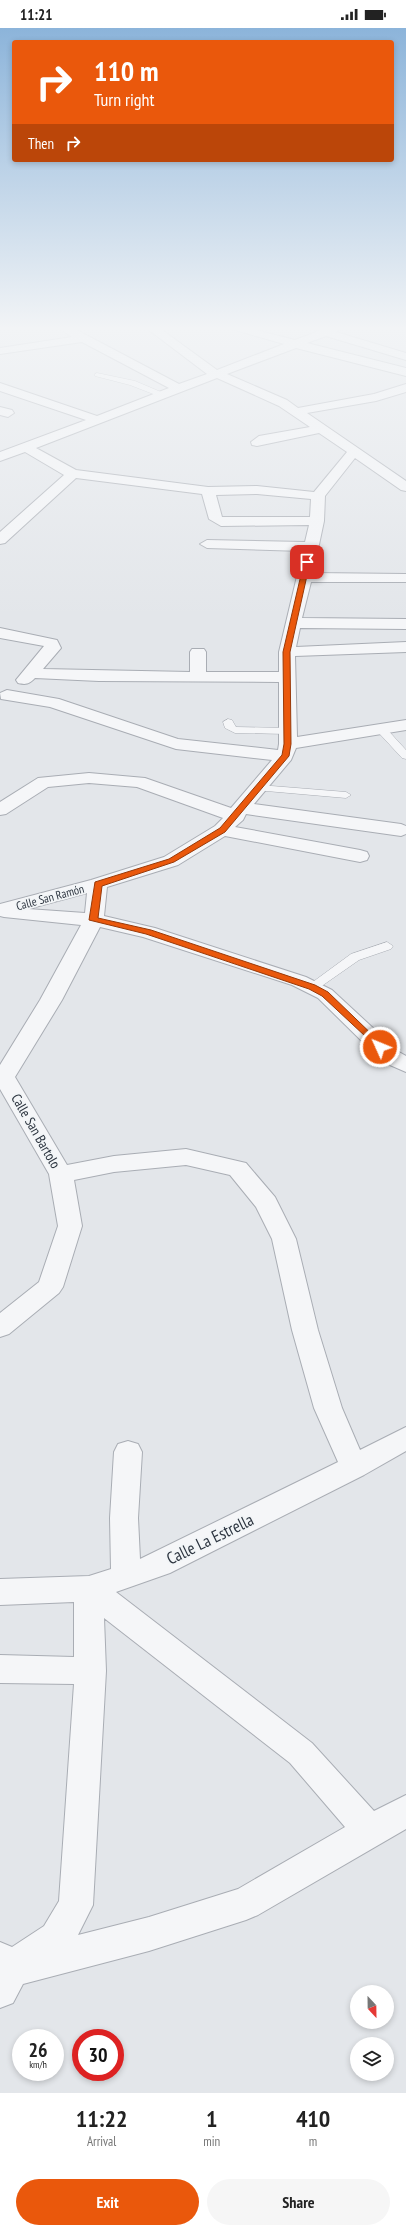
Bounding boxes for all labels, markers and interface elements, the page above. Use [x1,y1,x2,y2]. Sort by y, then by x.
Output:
text: 11:21 [20,5,52,24]
text: 110 m [94,52,158,89]
icon: right [28,56,80,108]
text: Turn right [94,88,154,111]
icon: right [62,132,84,154]
text: Then [28,134,54,153]
pin [290,545,324,579]
icon: arrive [296,551,318,573]
street label: Calle San Ramón [14,881,86,913]
position arrow [359,1026,401,1068]
street label: Calle San Bartolo [7,1090,65,1172]
street label: Calle La Estrella [163,1508,257,1570]
north arrow [350,1985,394,2029]
map controls [350,1985,394,2081]
speed limit sign: 30 [72,2029,124,2081]
text: 26 [28,2037,48,2063]
button: layers [350,2037,394,2081]
text: km/h [29,2058,47,2071]
text: 11:22 [76,2103,128,2134]
text: 1 [206,2103,217,2134]
text: 410 [296,2103,330,2134]
text: Arrival [87,2133,116,2150]
text: min [203,2133,220,2150]
text: m [309,2133,317,2150]
button: Exit [16,2179,199,2225]
button: Share [207,2179,390,2225]

